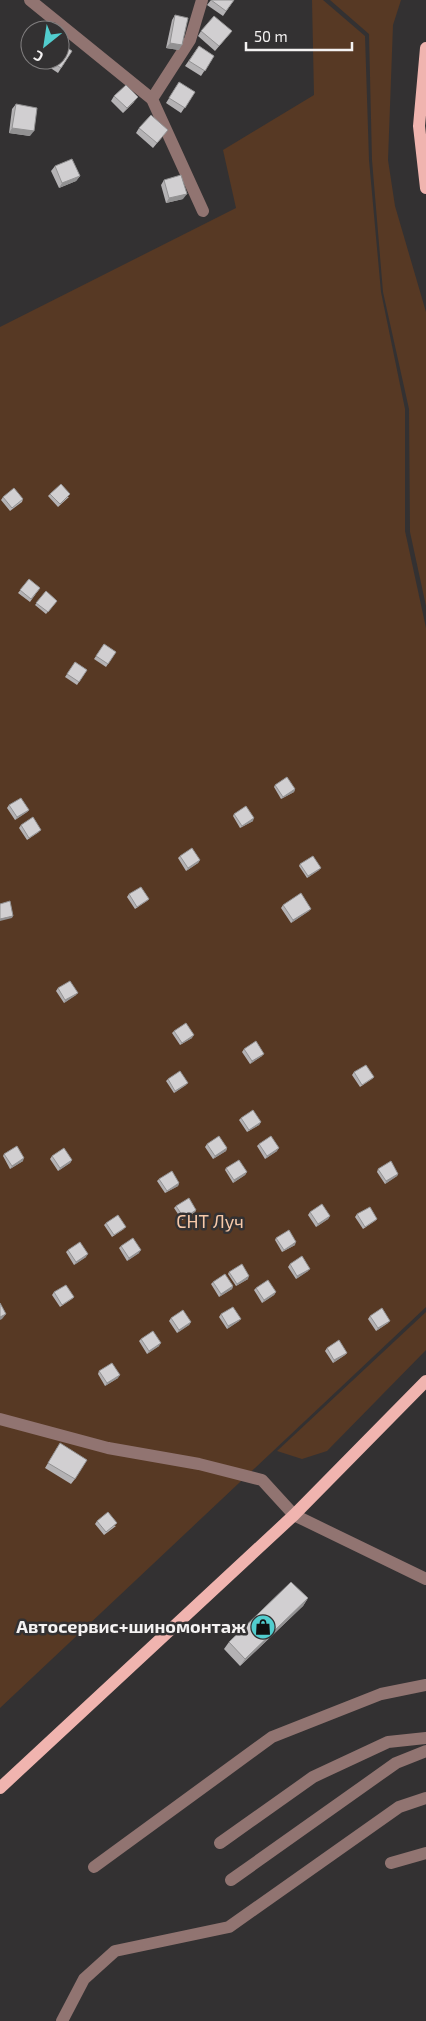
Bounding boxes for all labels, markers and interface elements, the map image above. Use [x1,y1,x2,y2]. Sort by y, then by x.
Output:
north arrow [20,20,70,70]
scale bar [246,20,352,52]
text: 50 m [254,27,288,45]
text: С [30,47,46,66]
park label: СНТ Луч [176,1210,244,1232]
shop icon: Автосервис+шиномонтаж [250,1614,276,1640]
place label: Автосервис+шиномонтаж [16,1615,246,1637]

